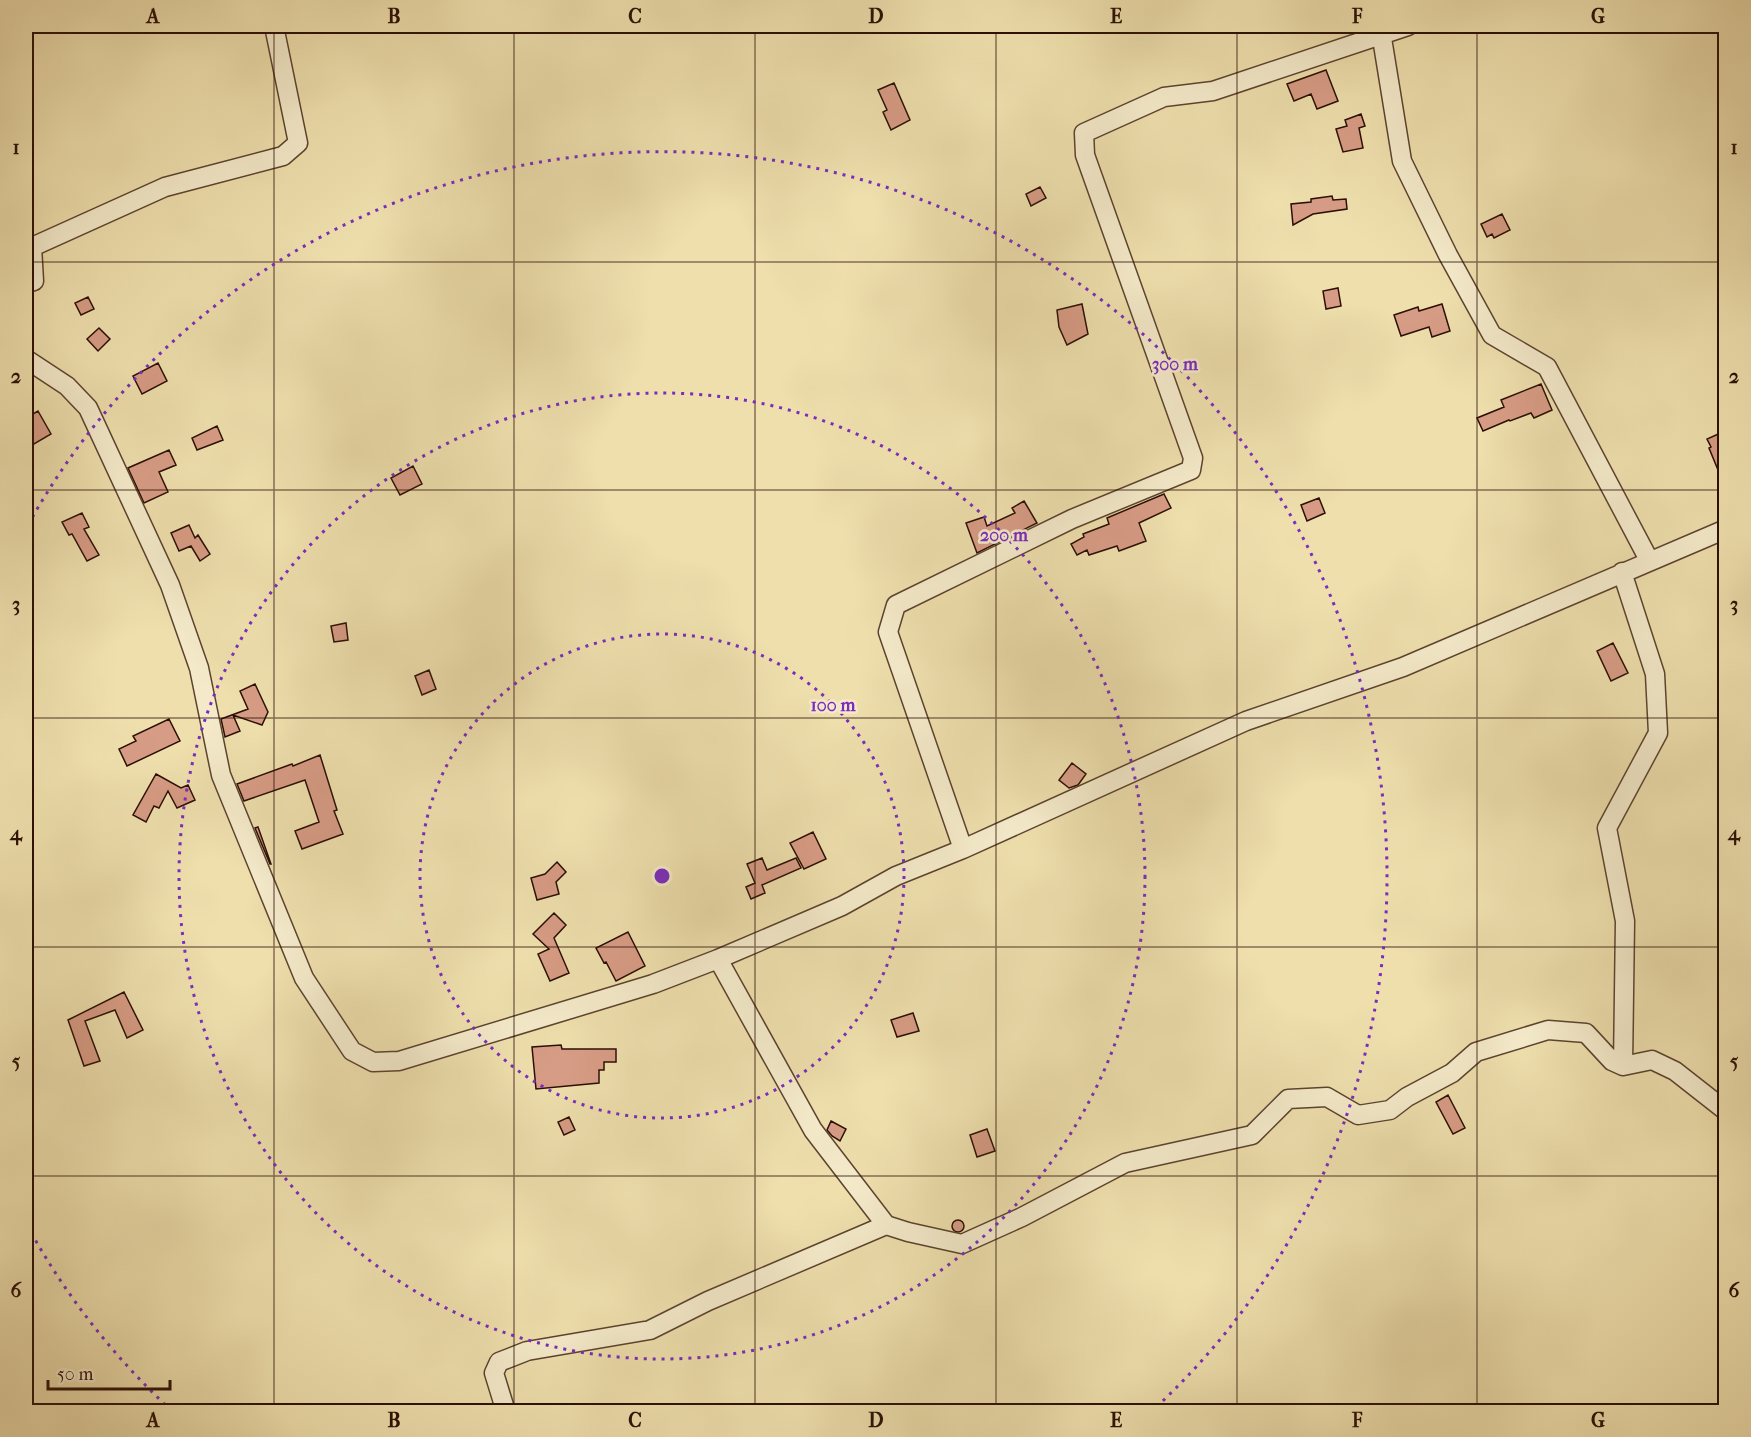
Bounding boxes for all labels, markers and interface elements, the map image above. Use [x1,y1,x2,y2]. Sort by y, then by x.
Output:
text: A [145,5,161,28]
text: B [387,5,401,28]
text: C [628,5,642,28]
text: D [868,5,884,28]
text: E [1110,5,1122,28]
text: F [1351,5,1363,28]
text: G [1591,5,1605,28]
text: 1 [12,136,20,159]
text: 1 [1730,136,1738,159]
text: 300 m [1152,354,1199,375]
text: 2 [11,365,21,388]
text: 2 [1729,365,1739,388]
text: 200 m [980,525,1029,546]
text: 3 [12,593,20,616]
text: 3 [1730,593,1738,616]
text: 100 m [810,695,857,716]
text: 4 [9,822,23,846]
text: 4 [1727,822,1741,846]
centre of rings [652,866,672,886]
text: 5 [12,1050,21,1073]
text: 5 [1730,1050,1739,1073]
text: 6 [11,1279,23,1302]
text: 6 [1729,1279,1741,1302]
scale bar [48,1353,170,1391]
text: 50 m [57,1364,94,1385]
text: A [145,1409,161,1432]
text: B [387,1409,401,1432]
text: C [628,1409,642,1432]
text: D [868,1409,884,1432]
text: E [1110,1409,1122,1432]
text: F [1351,1409,1363,1432]
text: G [1591,1409,1605,1432]

